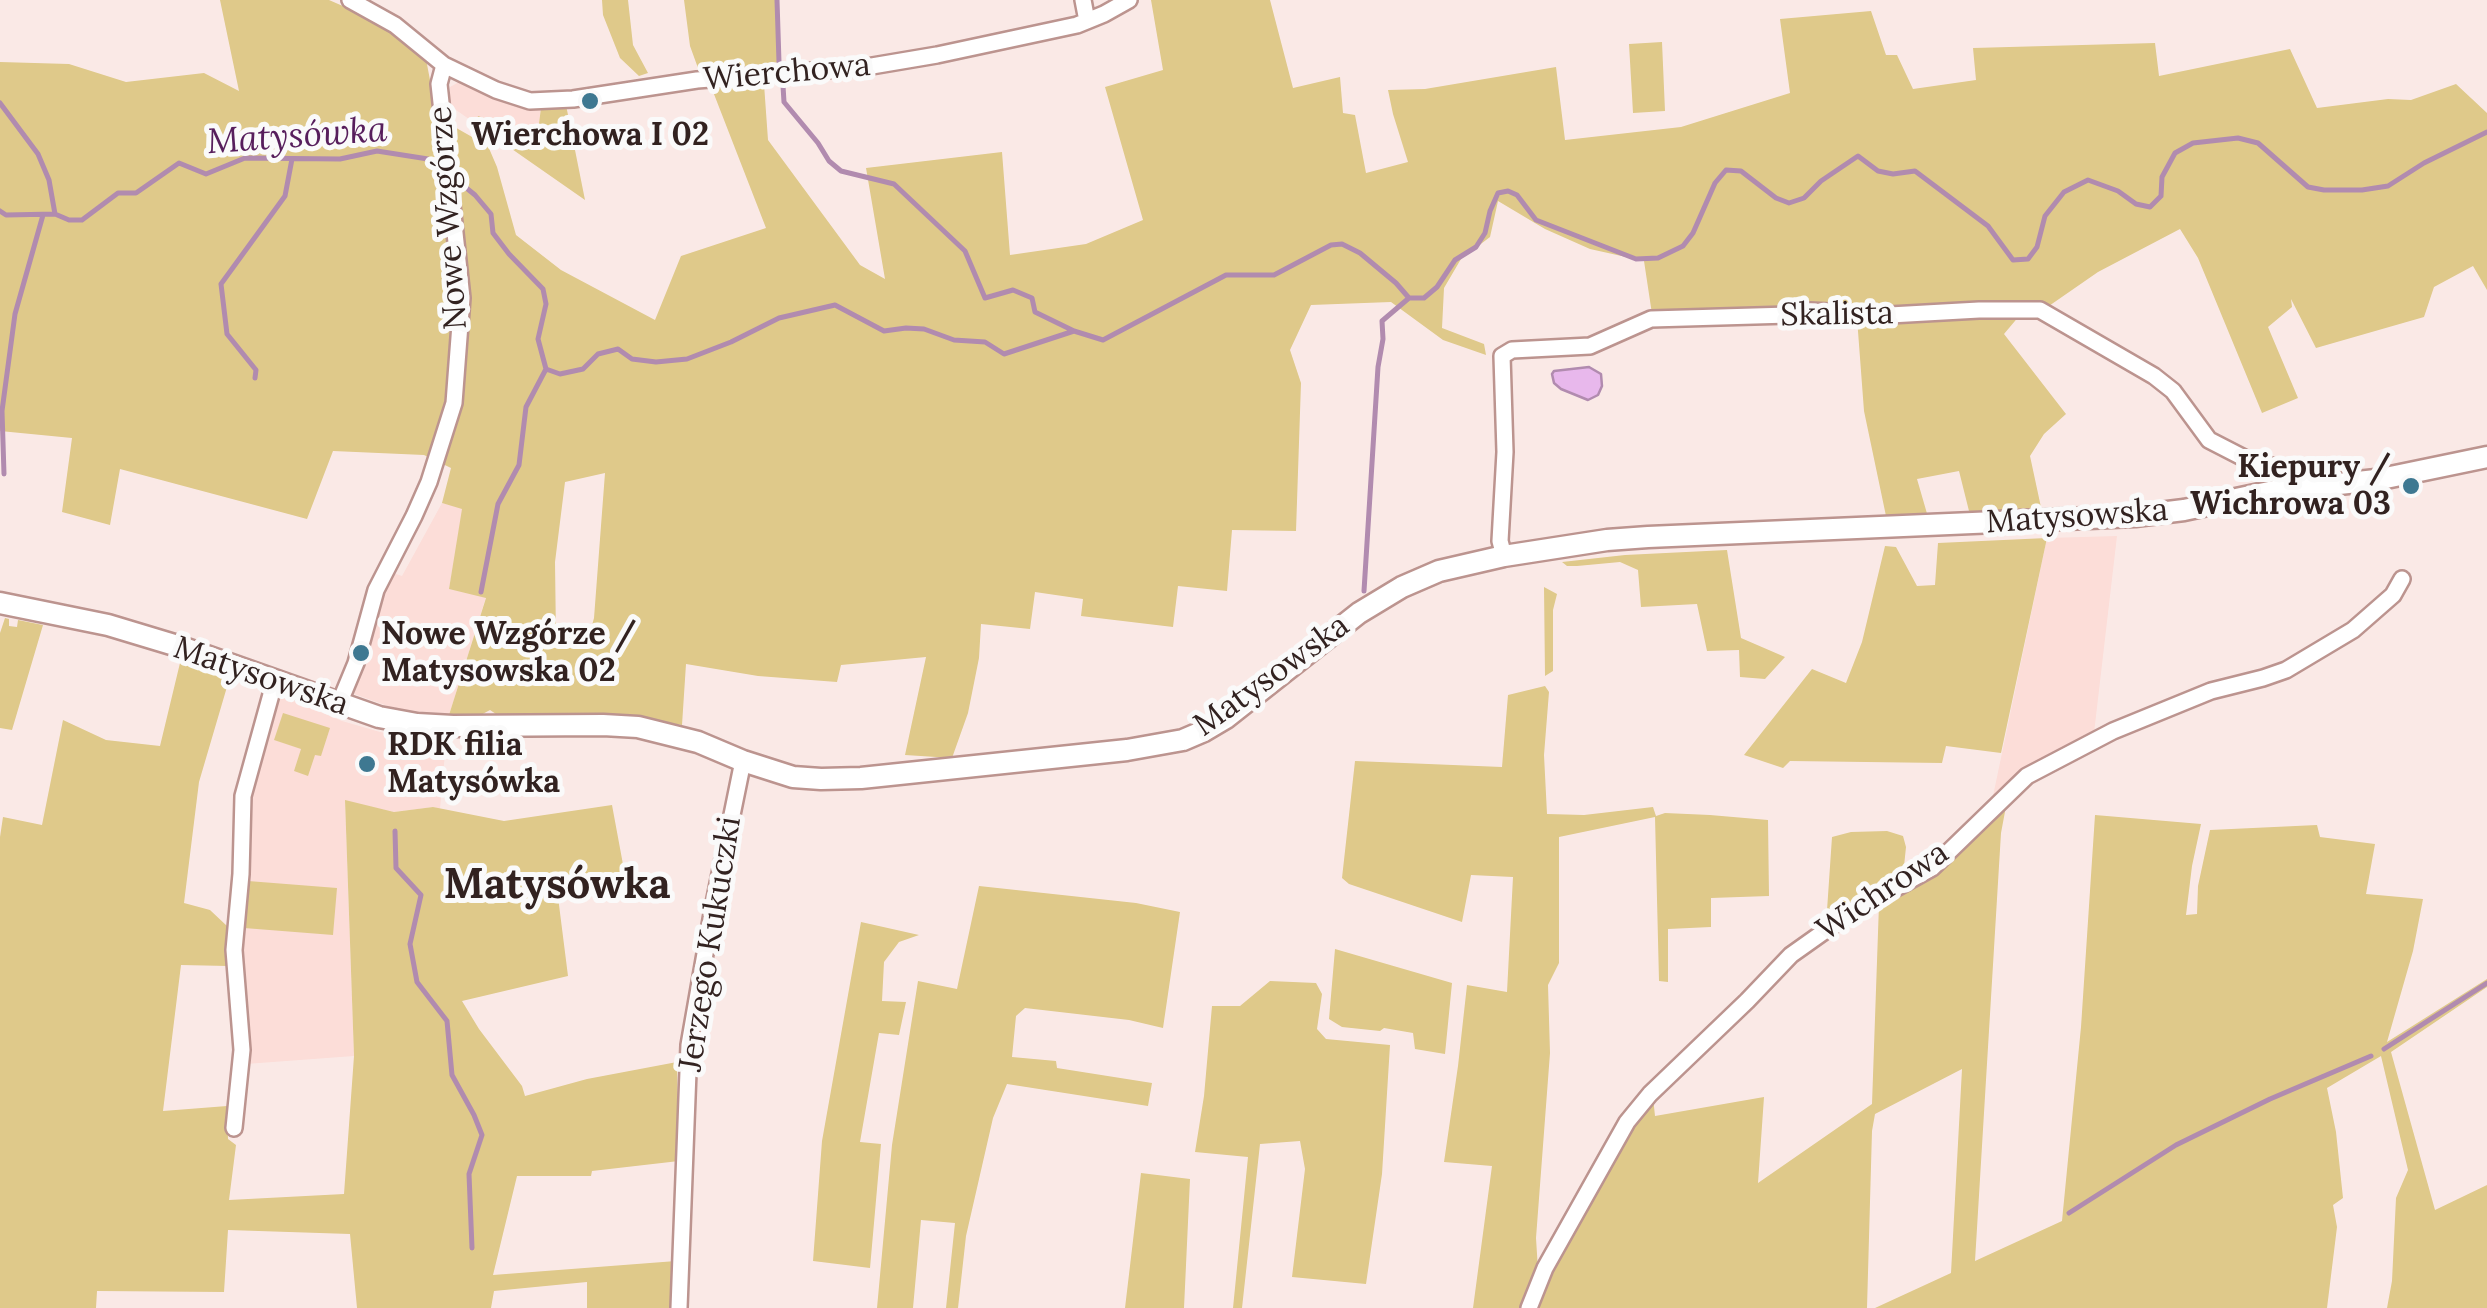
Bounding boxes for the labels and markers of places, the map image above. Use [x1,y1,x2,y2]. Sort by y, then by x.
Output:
marker: Wierchowa I 02 [579,90,601,112]
place label: Wierchowa I 02 [471,117,709,155]
place label: Kiepury / Wichrowa 03 [2190,449,2391,524]
marker: Kiepury / Wichrowa 03 [2400,475,2422,497]
place label: Nowe Wzgórze / Matysowska 02 [381,616,637,691]
marker: Nowe Wzgórze / Matysowska 02 [350,642,372,664]
place label: RDK filia Matysówka [387,727,560,802]
marker: RDK filia Matysówka [356,753,378,775]

